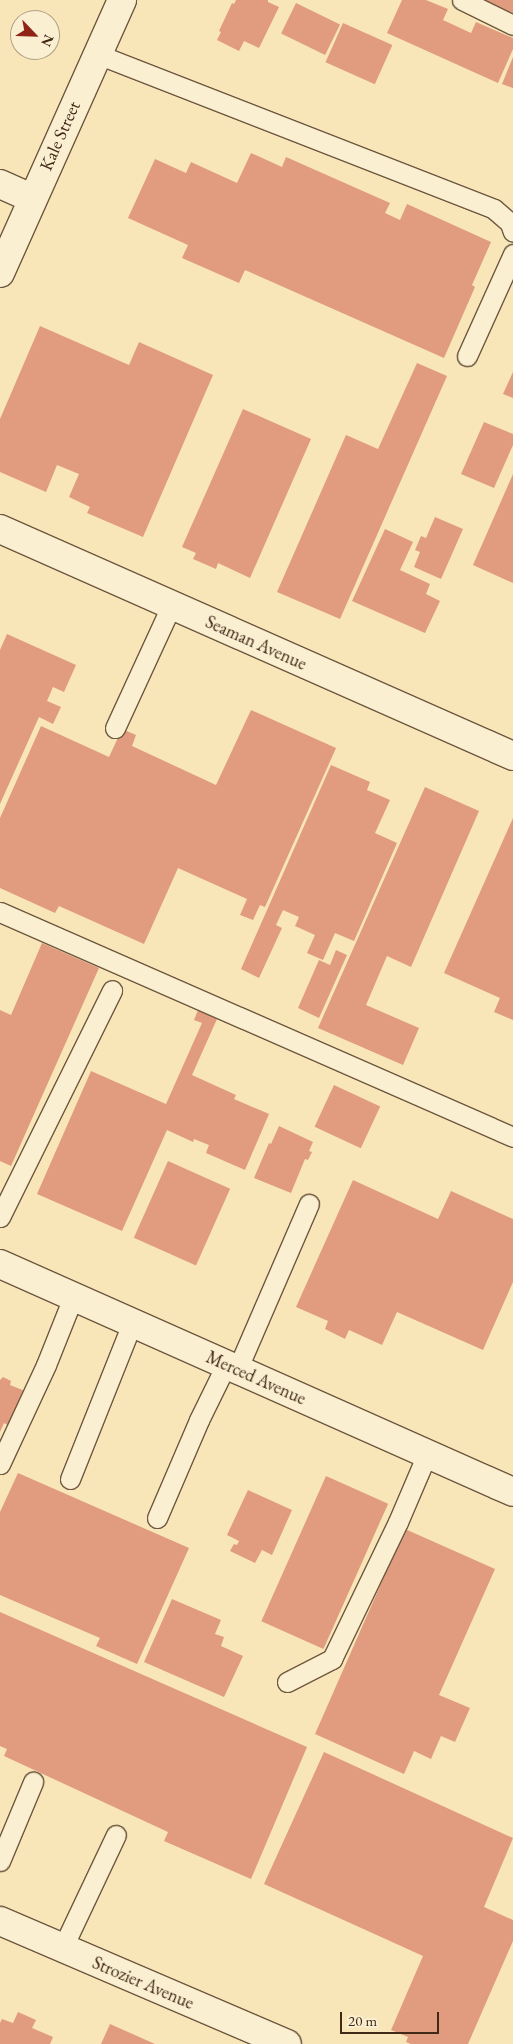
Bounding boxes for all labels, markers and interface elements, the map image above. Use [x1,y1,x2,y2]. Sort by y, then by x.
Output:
north arrow [10,10,60,60]
text: N [37,32,58,50]
street label: Kale Street [35,98,85,174]
street label: Seaman Avenue [202,611,310,675]
street label: Merced Avenue [203,1346,309,1410]
street label: Strozier Avenue [89,1952,197,2014]
scale bar [343,2002,442,2034]
text: 20 m [348,2011,377,2030]

